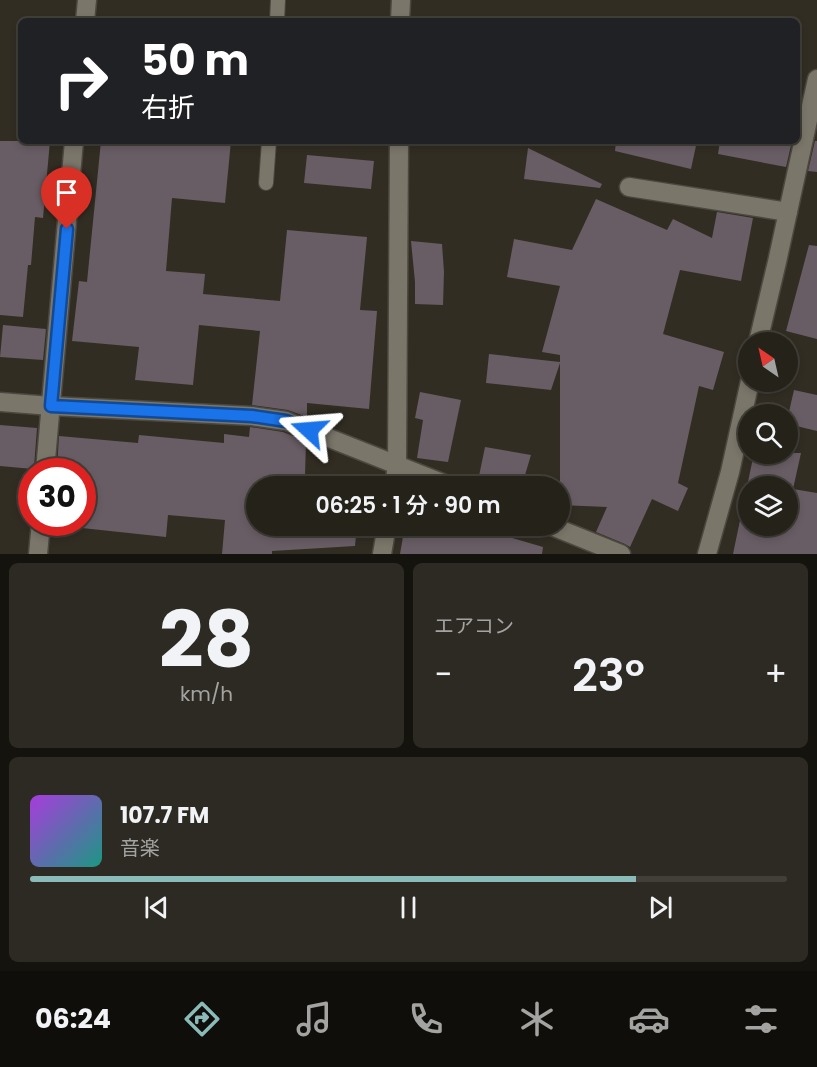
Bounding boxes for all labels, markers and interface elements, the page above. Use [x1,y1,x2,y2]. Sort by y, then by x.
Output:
text: 50 m [141,31,249,90]
icon: right [42,42,120,120]
text: 右折 [141,89,195,126]
pin [41,167,92,229]
icon: arrive [50,176,83,209]
north arrow [738,332,798,392]
map controls [738,332,798,536]
position arrow [277,398,341,462]
button: search [738,404,798,464]
speed limit sign: 30 [18,458,96,536]
button: layers [738,476,798,536]
text: 06:25 · 1 分 · 90 m [315,490,501,521]
text: 28 [159,585,254,694]
text: エアコン [434,612,514,640]
text: 23° [572,644,645,707]
text: − [434,651,452,698]
text: + [764,651,787,698]
text: km/h [180,680,233,708]
text: 107.7 FM [120,800,209,831]
text: 音楽 [120,834,160,862]
icon: previous [140,891,173,924]
icon: pause [392,891,425,924]
icon: next [644,891,677,924]
icon: directions [181,998,223,1040]
icon: music [293,998,335,1040]
icon: phone [405,998,447,1040]
icon: climate [516,998,558,1040]
icon: car [628,998,670,1040]
icon: filters [740,998,782,1040]
text: 06:24 [35,1000,111,1037]

